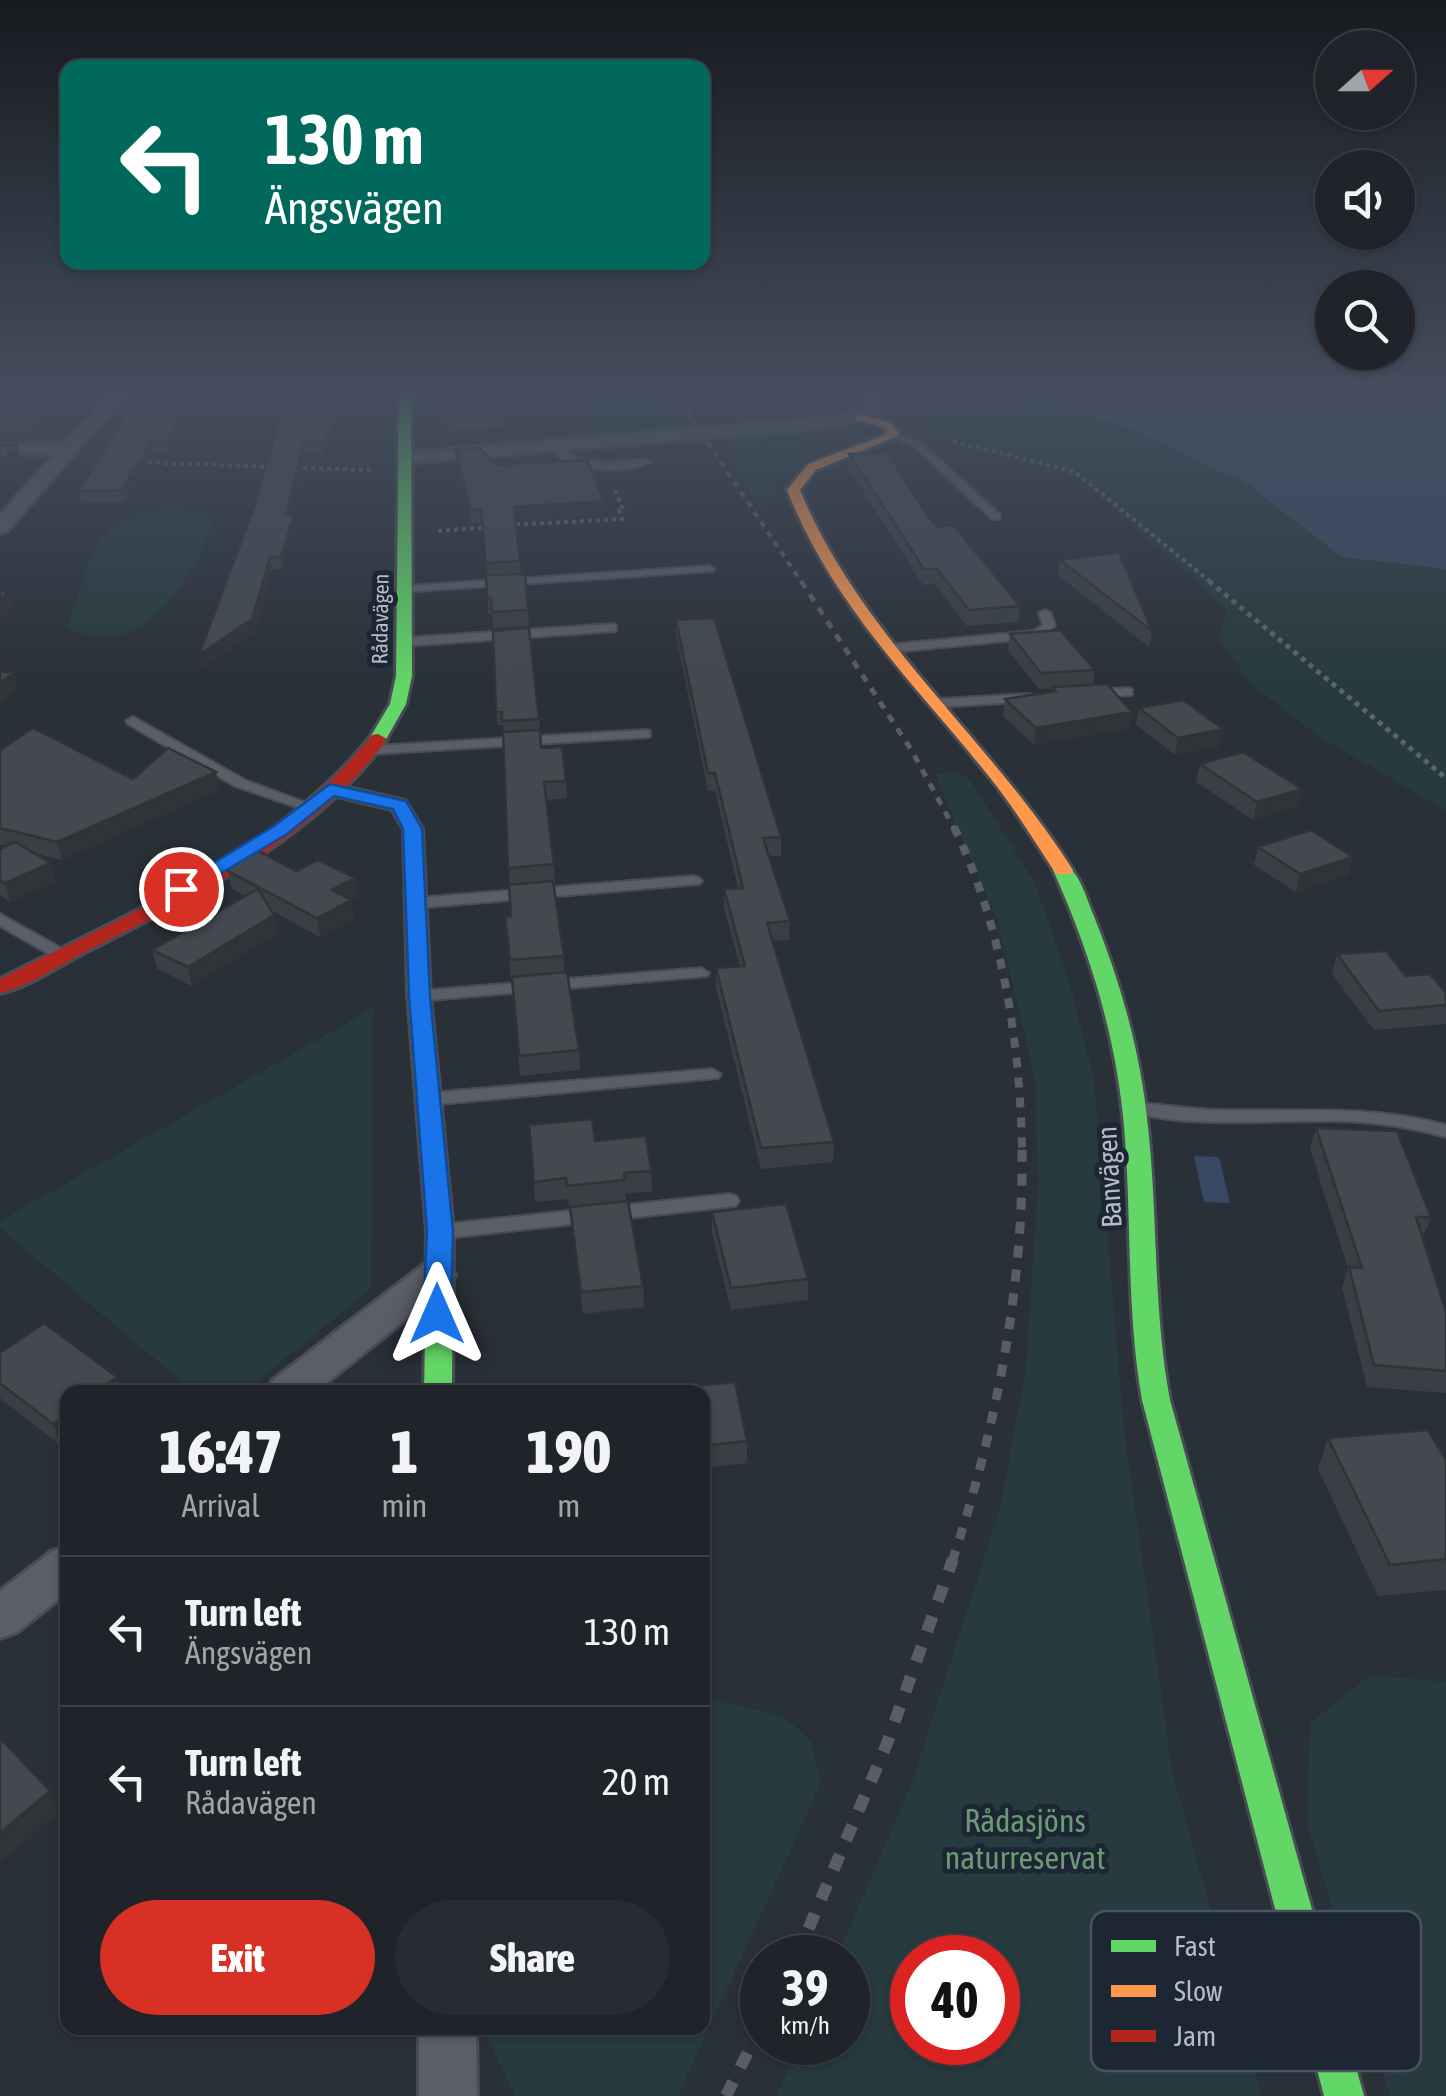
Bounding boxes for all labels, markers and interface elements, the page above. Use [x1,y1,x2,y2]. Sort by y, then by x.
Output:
north arrow [1315,30,1415,130]
map controls [1315,30,1415,370]
text: 130 m [265,99,424,179]
icon: left [100,100,230,230]
button: sound [1315,150,1415,250]
text: Ängsvägen [265,182,444,234]
button: search [1315,270,1415,370]
street label: Rådavägen [366,573,394,665]
pin [139,847,224,932]
icon: arrive [154,862,209,917]
street label: Banvägen [1090,1125,1128,1229]
position arrow [385,1262,489,1366]
text: 16:47 [159,1417,282,1486]
text: 1 [390,1417,419,1486]
text: 190 [526,1417,611,1486]
text: Arrival [182,1487,260,1524]
text: min [381,1487,427,1524]
text: m [557,1487,580,1524]
text: Turn left [185,1591,301,1634]
icon: left [100,1604,155,1659]
text: 130 m [584,1610,670,1653]
text: Ängsvägen [185,1634,312,1671]
text: Turn left [185,1741,301,1784]
icon: left [100,1754,155,1809]
text: 20 m [602,1760,670,1803]
text: Rådavägen [185,1784,317,1821]
park label: Rådasjöns naturreservat [945,1802,1105,1876]
button: Exit [100,1900,375,2015]
button: Share [395,1900,670,2015]
legend [1091,1911,1421,2071]
text: Fast [1174,1930,1216,1962]
speed limit sign: 40 [890,1935,1020,2065]
text: 39 [781,1959,828,2017]
text: Slow [1174,1975,1223,2007]
text: km/h [780,2011,830,2039]
text: Jam [1174,2020,1216,2052]

